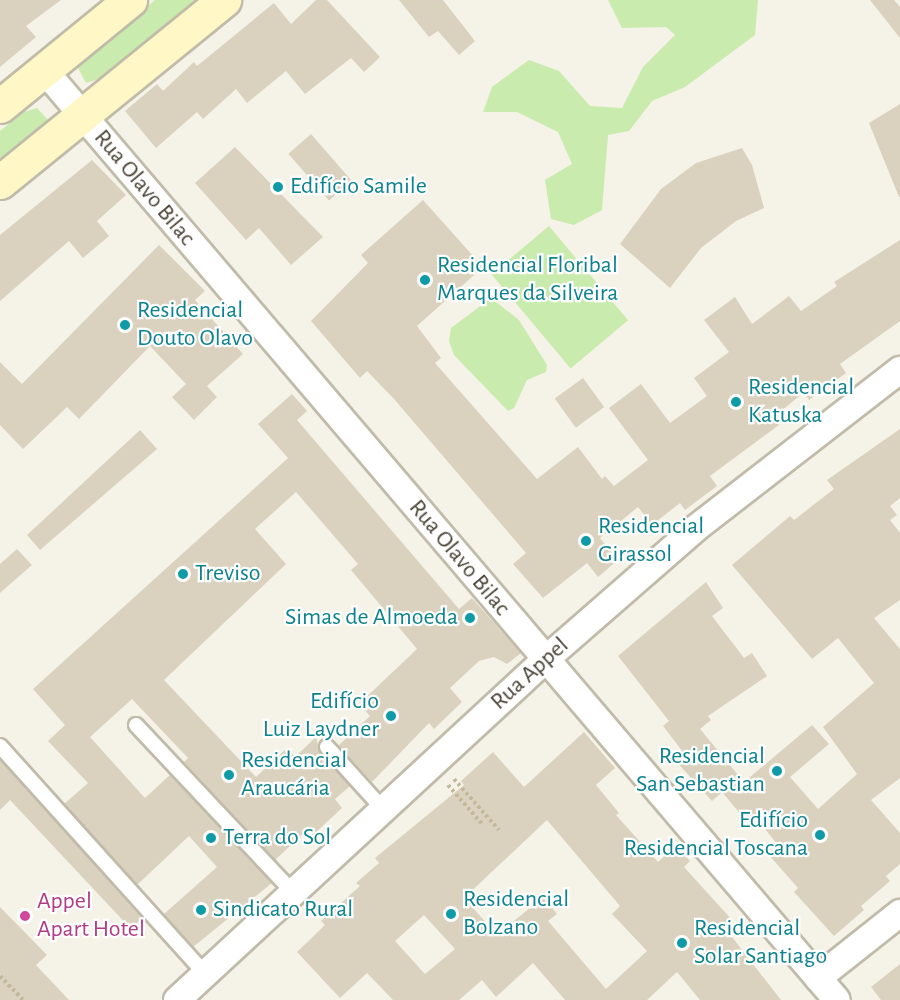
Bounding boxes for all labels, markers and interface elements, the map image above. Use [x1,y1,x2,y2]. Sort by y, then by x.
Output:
street label: Rua Olavo Bilac [87,124,201,252]
place label: Edifício Samile [290,173,427,201]
marker: Edifício Samile [271,180,285,194]
place label: Residencial Floribal Marques da Silveira [437,252,618,308]
marker: Residencial Floribal Marques da Silveira [418,273,432,287]
place label: Residencial Douto Olavo [137,297,253,353]
marker: Residencial Douto Olavo [118,318,132,332]
place label: Residencial Katuska [748,374,854,430]
marker: Residencial Katuska [729,395,743,409]
street label: Rua Olavo Bilac [402,494,516,622]
place label: Residencial Girassol [598,513,704,569]
marker: Residencial Girassol [579,534,593,548]
place label: Treviso [195,560,261,588]
marker: Treviso [176,567,190,581]
place label: Simas de Almoeda [285,604,458,632]
marker: Simas de Almoeda [463,611,477,625]
street label: Rua Appel [485,632,575,716]
place label: Edifício Luiz Laydner [263,688,379,744]
marker: Edifício Luiz Laydner [384,709,398,723]
place label: Residencial San Sebastian [636,743,765,799]
place label: Residencial Araucária [241,747,347,803]
marker: Residencial San Sebastian [770,764,784,778]
marker: Residencial Araucária [222,768,236,782]
place label: Edifício Residencial Toscana [624,807,808,863]
place label: Terra do Sol [223,824,331,852]
marker: Edifício Residencial Toscana [813,828,827,842]
marker: Terra do Sol [204,831,218,845]
place label: Residencial Bolzano [463,886,569,942]
place label: Appel Apart Hotel [37,888,145,944]
place label: Sindicato Rural [213,896,353,924]
marker: Sindicato Rural [194,903,208,917]
marker: Residencial Bolzano [444,907,458,921]
marker: Appel Apart Hotel [18,909,32,923]
place label: Residencial Solar Santiago [694,915,827,971]
marker: Residencial Solar Santiago [675,936,689,950]

